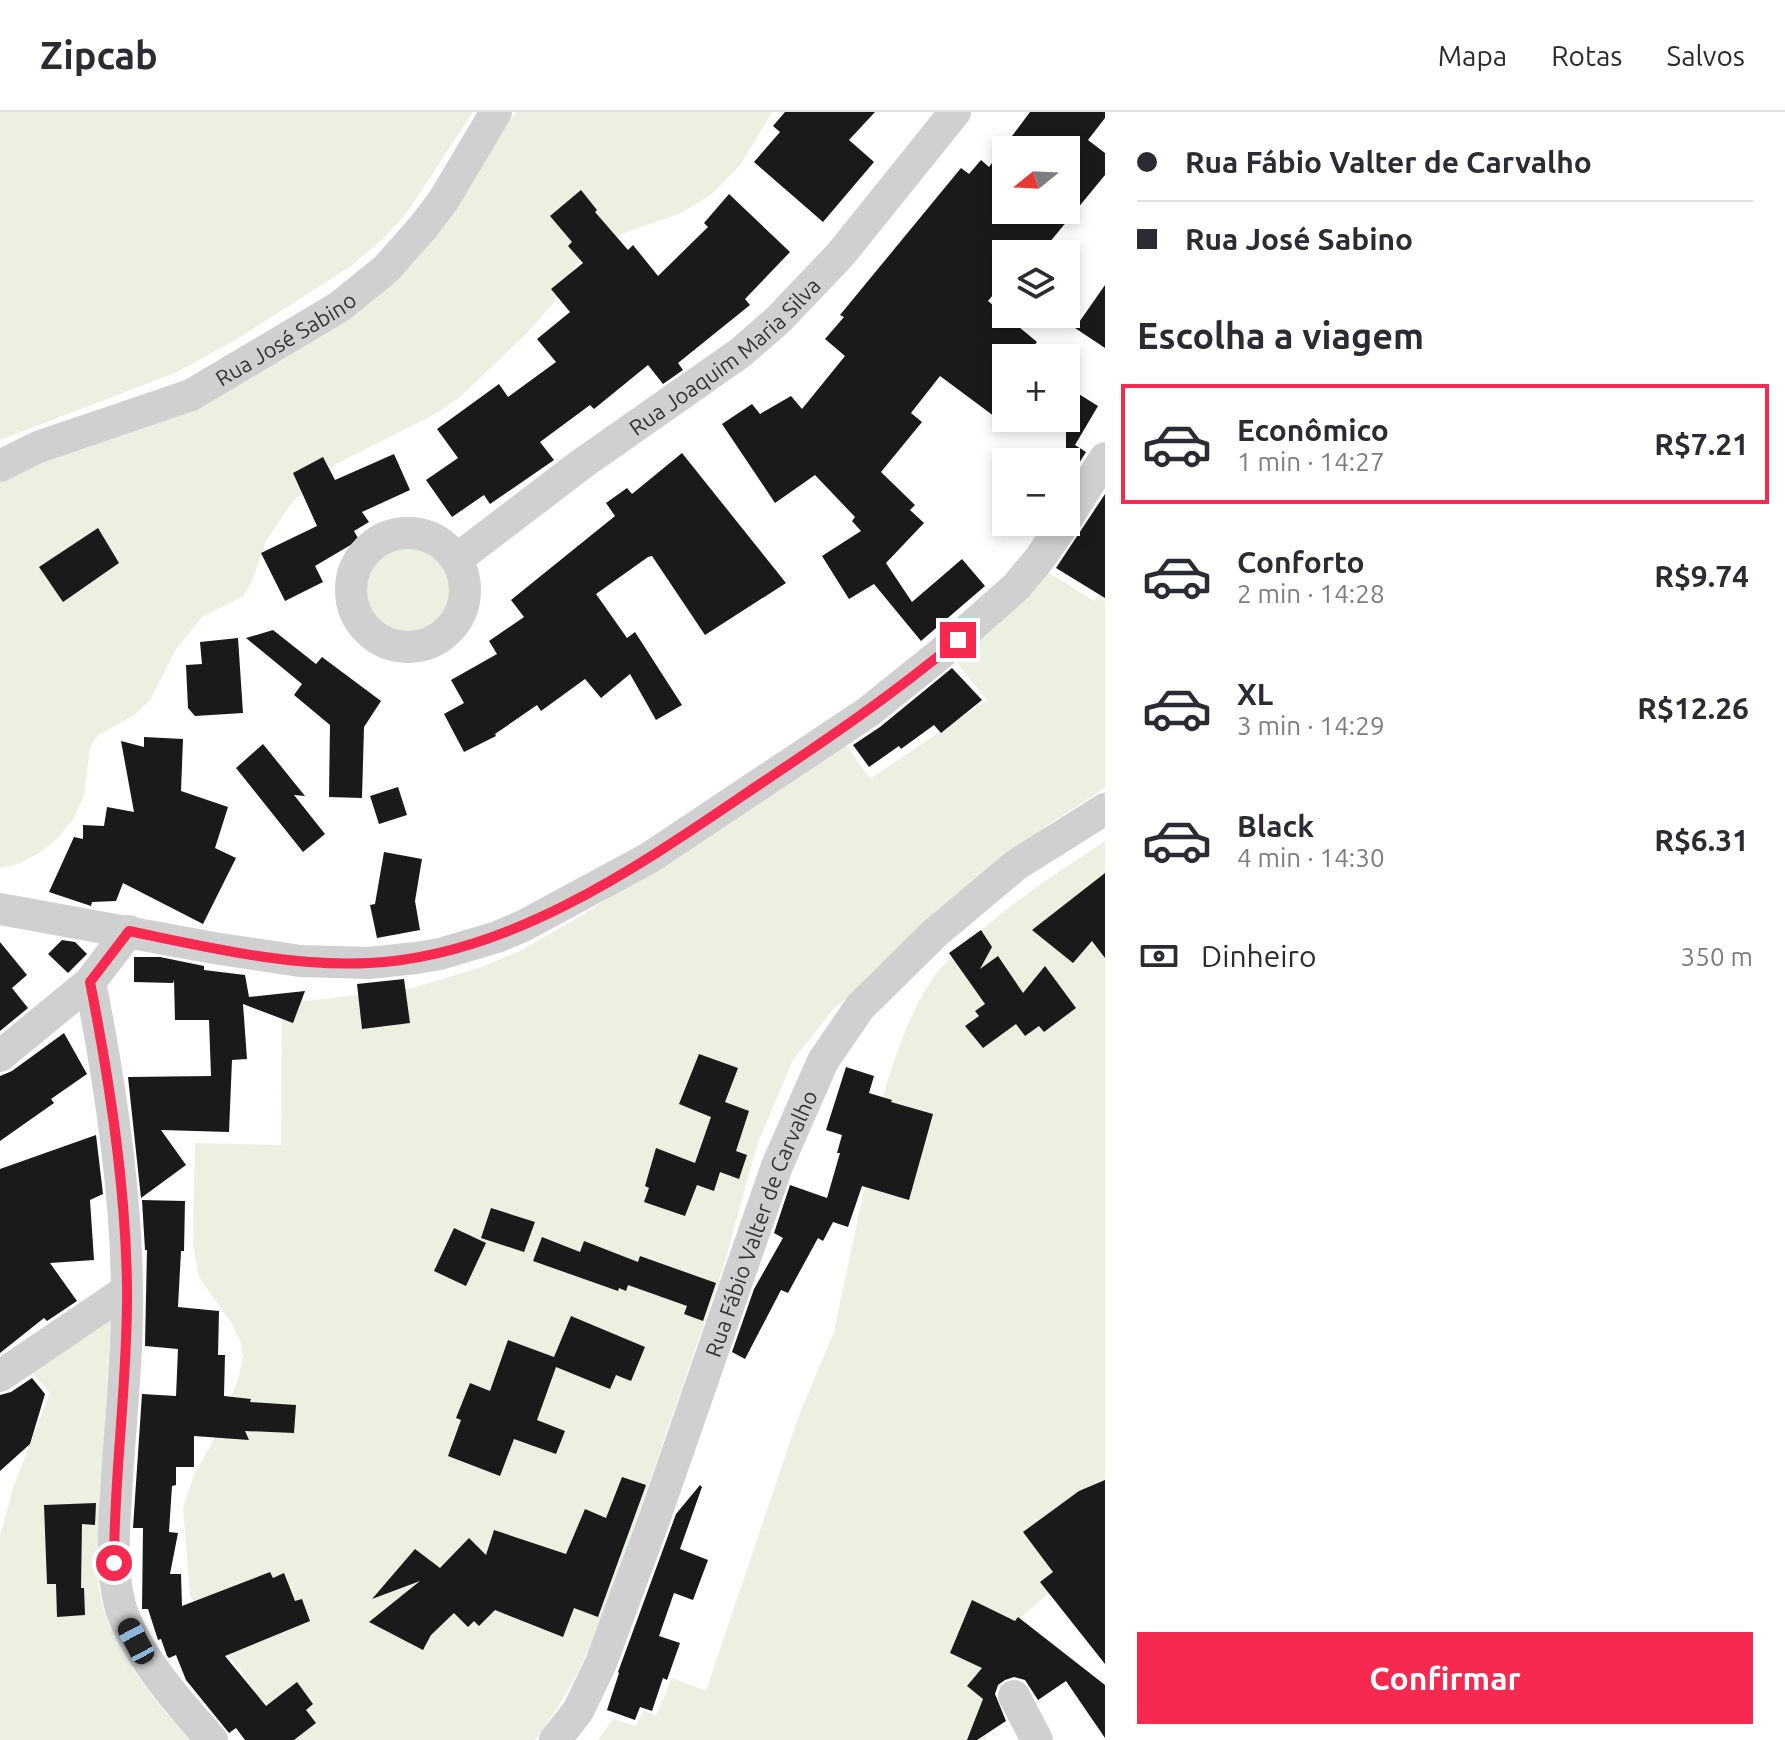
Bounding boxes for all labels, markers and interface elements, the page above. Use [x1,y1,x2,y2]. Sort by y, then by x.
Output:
text: Zipcab [40,34,158,76]
text: Mapa [1438,40,1507,71]
text: Rotas [1551,40,1622,71]
text: Salvos [1666,40,1745,71]
north arrow [992,136,1080,224]
map controls [992,136,1080,536]
text: Rua Fábio Valter de Carvalho [1185,145,1592,179]
text: Rua José Sabino [1185,222,1413,256]
button: layers [992,240,1080,328]
street label: Rua Joaquim Maria Silva [624,272,825,440]
street label: Rua José Sabino [210,286,361,390]
text: Escolha a viagem [1137,315,1424,356]
button: + [992,344,1080,432]
icon: car [1141,408,1213,480]
text: Econômico [1237,413,1389,447]
text: R$7.21 [1654,427,1749,461]
text: 1 min · 14:27 [1237,447,1385,476]
button: − [992,448,1080,536]
icon: car [1141,540,1213,612]
text: Conforto [1237,545,1365,579]
text: R$9.74 [1654,559,1749,593]
text: 2 min · 14:28 [1237,579,1385,608]
route end [940,622,976,658]
icon: car [1141,672,1213,744]
text: XL [1237,677,1273,711]
text: R$12.26 [1637,691,1749,725]
text: 3 min · 14:29 [1237,711,1385,740]
icon: car [1141,804,1213,876]
text: Black [1237,809,1314,843]
text: R$6.31 [1654,823,1749,857]
text: 4 min · 14:30 [1237,843,1385,872]
icon: cash [1137,934,1181,978]
text: Dinheiro [1201,939,1316,973]
text: 350 m [1681,942,1753,971]
street label: Rua Fábio Valter de Carvalho [699,1086,821,1360]
route start [96,1545,132,1581]
car [114,1614,158,1668]
button: Confirmar [1137,1632,1753,1724]

